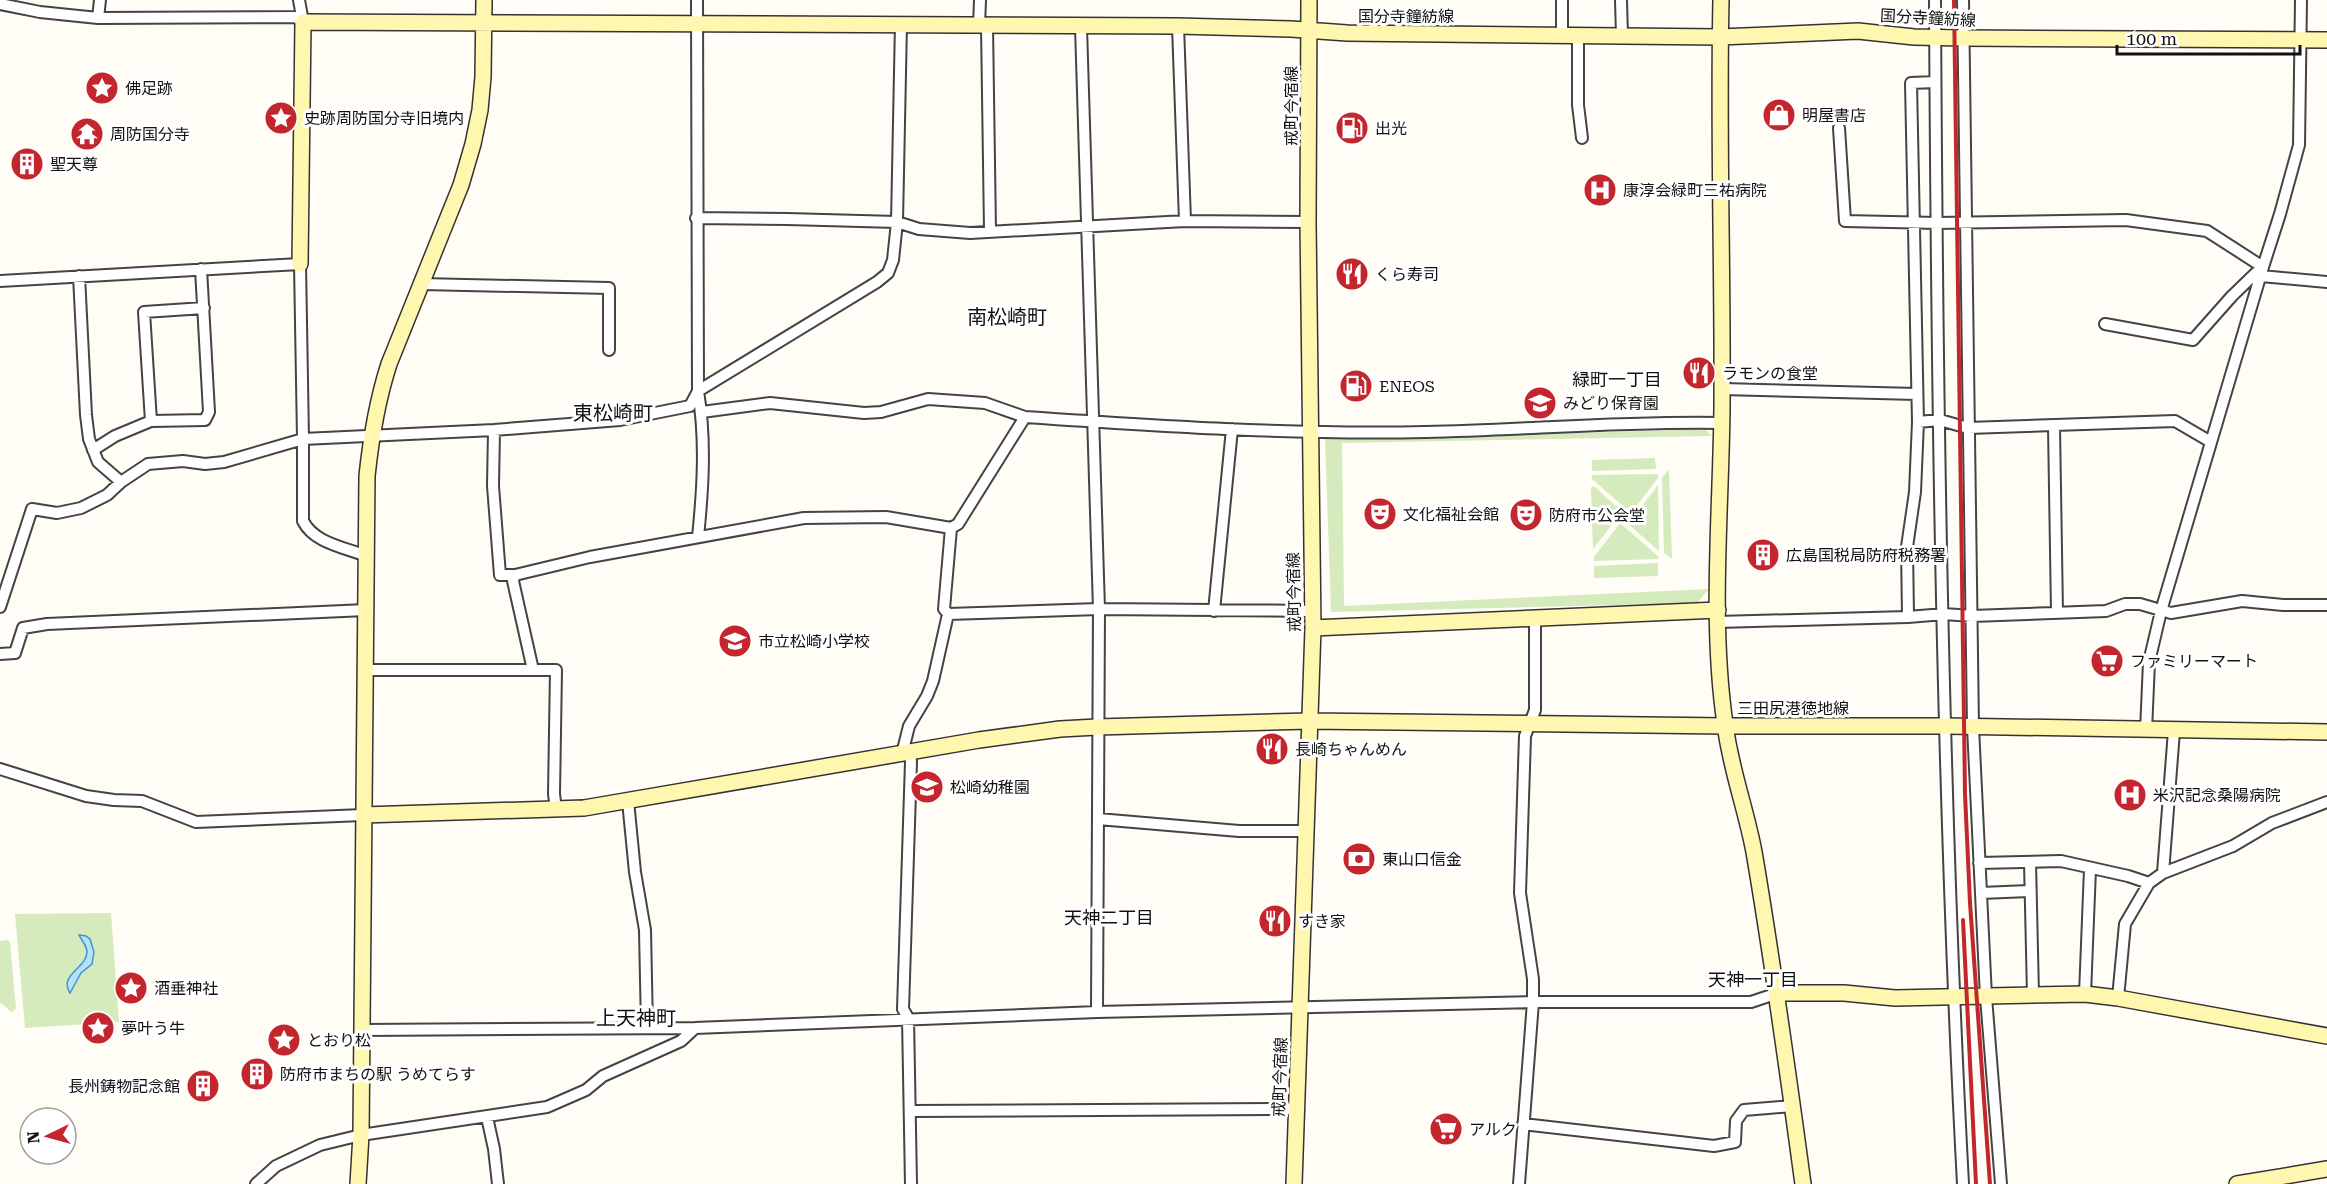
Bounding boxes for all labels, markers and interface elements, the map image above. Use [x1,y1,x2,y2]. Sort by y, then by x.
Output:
street label: 国分寺鐘紡線 [1880,6,1976,30]
street label: 国分寺鐘紡線 [1358,7,1454,26]
scale bar [2117,18,2300,56]
text: 100 m [2126,28,2177,49]
street label: 戒町今宿線 [1282,66,1301,146]
place icon: 佛足跡 [84,70,120,106]
place label: 佛足跡 [125,79,173,98]
shop icon: 明屋書店 [1761,97,1797,133]
place icon: 史跡周防国分寺旧境内 [263,100,299,136]
place label: 明屋書店 [1802,106,1866,125]
place label: 史跡周防国分寺旧境内 [304,109,464,128]
fuel station icon: 出光 [1334,110,1370,146]
temple icon: 周防国分寺 [69,116,105,152]
place label: 出光 [1375,119,1407,138]
place label: 周防国分寺 [110,125,190,144]
building icon: 聖天尊 [9,146,45,182]
place label: 聖天尊 [50,155,98,174]
hospital icon: 康淳会緑町三祐病院 [1582,172,1618,208]
place label: 康淳会緑町三祐病院 [1623,181,1767,200]
restaurant icon: くら寿司 [1334,256,1370,292]
place label: くら寿司 [1375,265,1439,284]
district label: 南松崎町 [967,305,1047,329]
restaurant icon: ラモンの食堂 [1681,355,1717,391]
place label: ラモンの食堂 [1722,364,1818,383]
fuel station icon: ENEOS [1338,368,1374,404]
district label: 緑町一丁目 [1572,369,1662,390]
place label: ENEOS [1379,377,1435,396]
school or university icon: みどり保育園 [1522,385,1558,421]
place label: みどり保育園 [1563,394,1659,413]
district label: 東松崎町 [573,401,653,425]
theatre icon: 文化福祉会館 [1362,496,1398,532]
theatre icon: 防府市公会堂 [1508,497,1544,533]
place label: 文化福祉会館 [1403,505,1499,524]
place label: 防府市公会堂 [1549,506,1645,525]
building icon: 広島国税局防府税務署 [1745,537,1781,573]
place label: 広島国税局防府税務署 [1786,546,1946,565]
street label: 戒町今宿線 [1284,552,1304,632]
school or university icon: 市立松崎小学校 [717,623,753,659]
place label: 市立松崎小学校 [758,632,870,651]
supermarket icon: ファミリーマート [2089,643,2125,679]
place label: ファミリーマート [2130,652,2258,671]
street label: 三田尻港徳地線 [1737,699,1849,718]
restaurant icon: 長崎ちゃんめん [1254,731,1290,767]
place label: 長崎ちゃんめん [1295,740,1407,759]
school or university icon: 松崎幼稚園 [909,769,945,805]
hospital icon: 米沢記念桑陽病院 [2112,777,2148,813]
place label: 松崎幼稚園 [950,778,1030,797]
place label: 米沢記念桑陽病院 [2153,786,2281,805]
bank icon: 東山口信金 [1341,841,1377,877]
place label: 東山口信金 [1382,850,1462,869]
restaurant icon: すき家 [1257,903,1293,939]
district label: 天神二丁目 [1064,907,1154,928]
place label: すき家 [1298,912,1346,931]
district label: 天神一丁目 [1708,969,1798,990]
place icon: 酒垂神社 [113,970,149,1006]
place label: 酒垂神社 [154,979,218,998]
district label: 上天神町 [596,1006,676,1030]
place icon: 夢叶う牛 [80,1010,116,1046]
place label: 夢叶う牛 [121,1019,185,1038]
place icon: とおり松 [266,1022,302,1058]
place label: とおり松 [307,1031,371,1050]
street label: 戒町今宿線 [1269,1037,1291,1117]
building icon: 防府市まちの駅 うめてらす [239,1056,275,1092]
place label: 防府市まちの駅 うめてらす [280,1065,476,1084]
building icon: 長州鋳物記念館 [185,1068,221,1104]
place label: 長州鋳物記念館 [68,1077,180,1096]
north arrow [18,1106,78,1166]
supermarket icon: アルク [1428,1111,1464,1147]
place label: アルク [1469,1120,1517,1139]
text: N [24,1130,44,1144]

